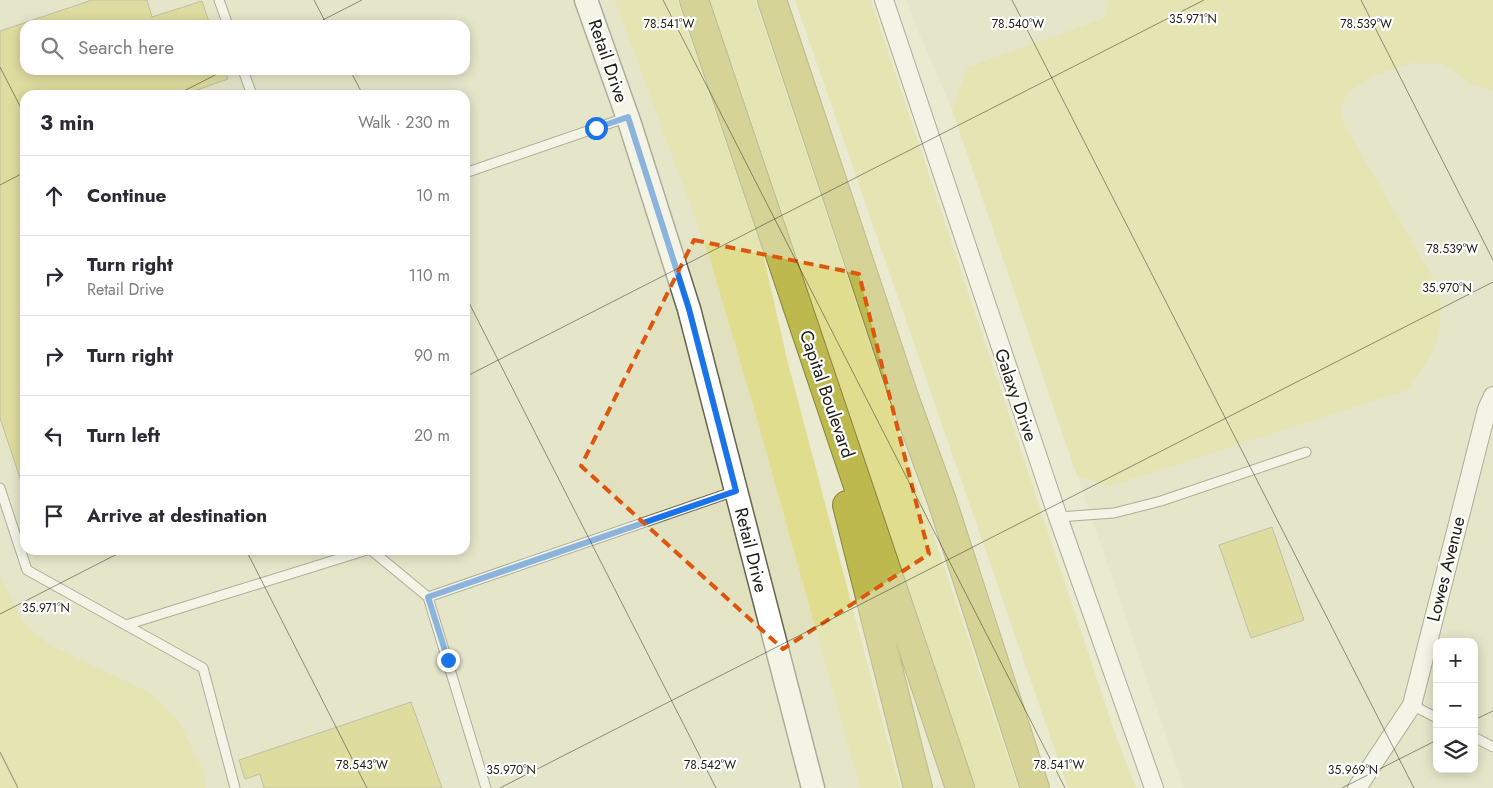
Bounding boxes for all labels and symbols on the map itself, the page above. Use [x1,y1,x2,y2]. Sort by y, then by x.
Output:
text: 35.971°N [1169,10,1217,28]
text: 78.541°W [644,15,694,33]
text: 78.540°W [992,15,1044,33]
text: 78.539°W [1340,15,1392,33]
street label: Retail Drive [582,16,634,106]
route start [585,117,608,140]
text: 78.539°W [1426,240,1478,258]
text: 35.970°N [1422,279,1472,297]
street label: Capital Boulevard [793,326,861,462]
street label: Galaxy Drive [988,345,1044,445]
street label: Retail Drive [728,505,774,595]
street label: Lowes Avenue [1420,514,1472,624]
text: 35.971°N [22,599,70,617]
route end [437,649,460,672]
text: 78.543°W [336,756,388,774]
text: 78.542°W [684,756,736,774]
text: 78.541°W [1034,756,1084,774]
text: 35.970°N [486,761,536,779]
text: 35.969°N [1328,761,1378,779]

